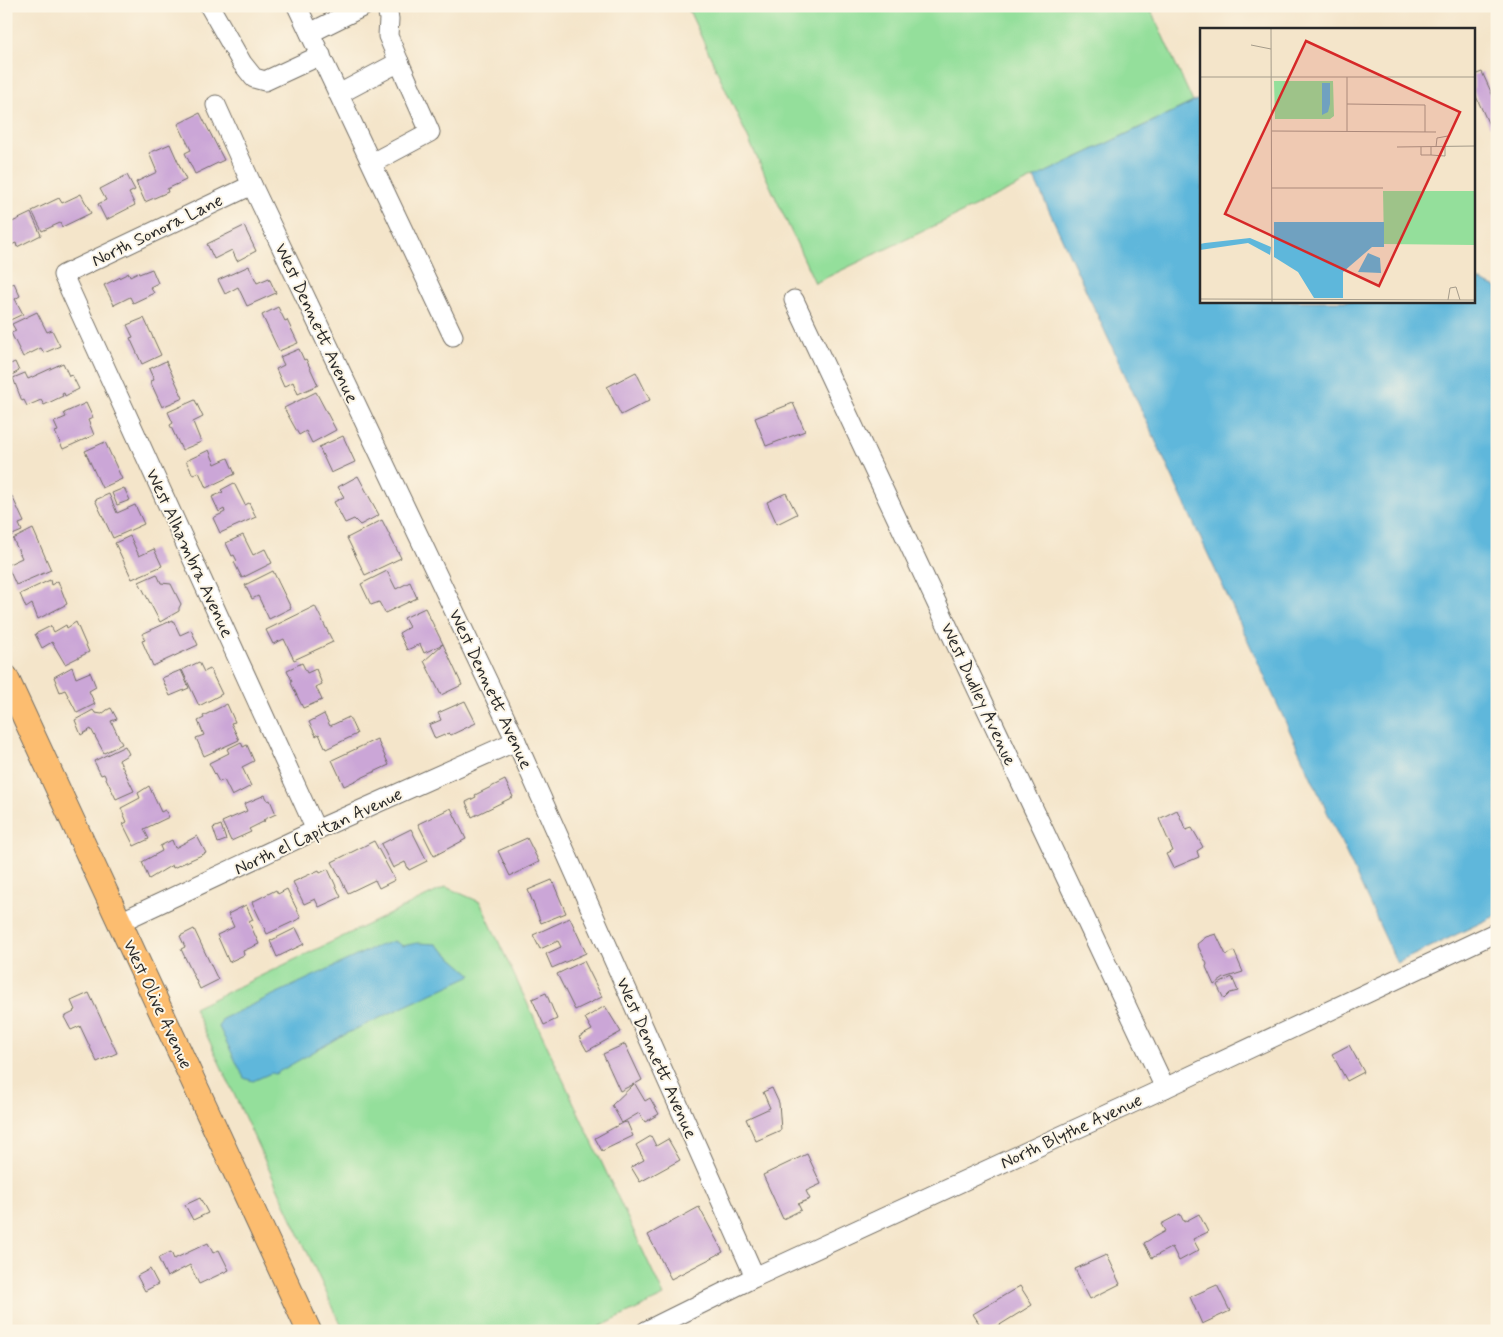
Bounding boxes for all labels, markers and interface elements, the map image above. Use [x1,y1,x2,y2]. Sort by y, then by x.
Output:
inset map [1200,28,1476,302]
street label: North Sonora Lane [88,189,227,273]
street label: West Dennett Avenue [269,240,364,407]
street label: West Alhambra Avenue [139,465,239,642]
street label: West Dennett Avenue [443,606,538,773]
street label: West Dudley Avenue [934,619,1022,770]
street label: North el Capitan Avenue [231,782,406,881]
street label: West Olive Avenue [117,936,198,1073]
street label: West Dennett Avenue [610,974,702,1143]
street label: North Blythe Avenue [997,1089,1146,1175]

